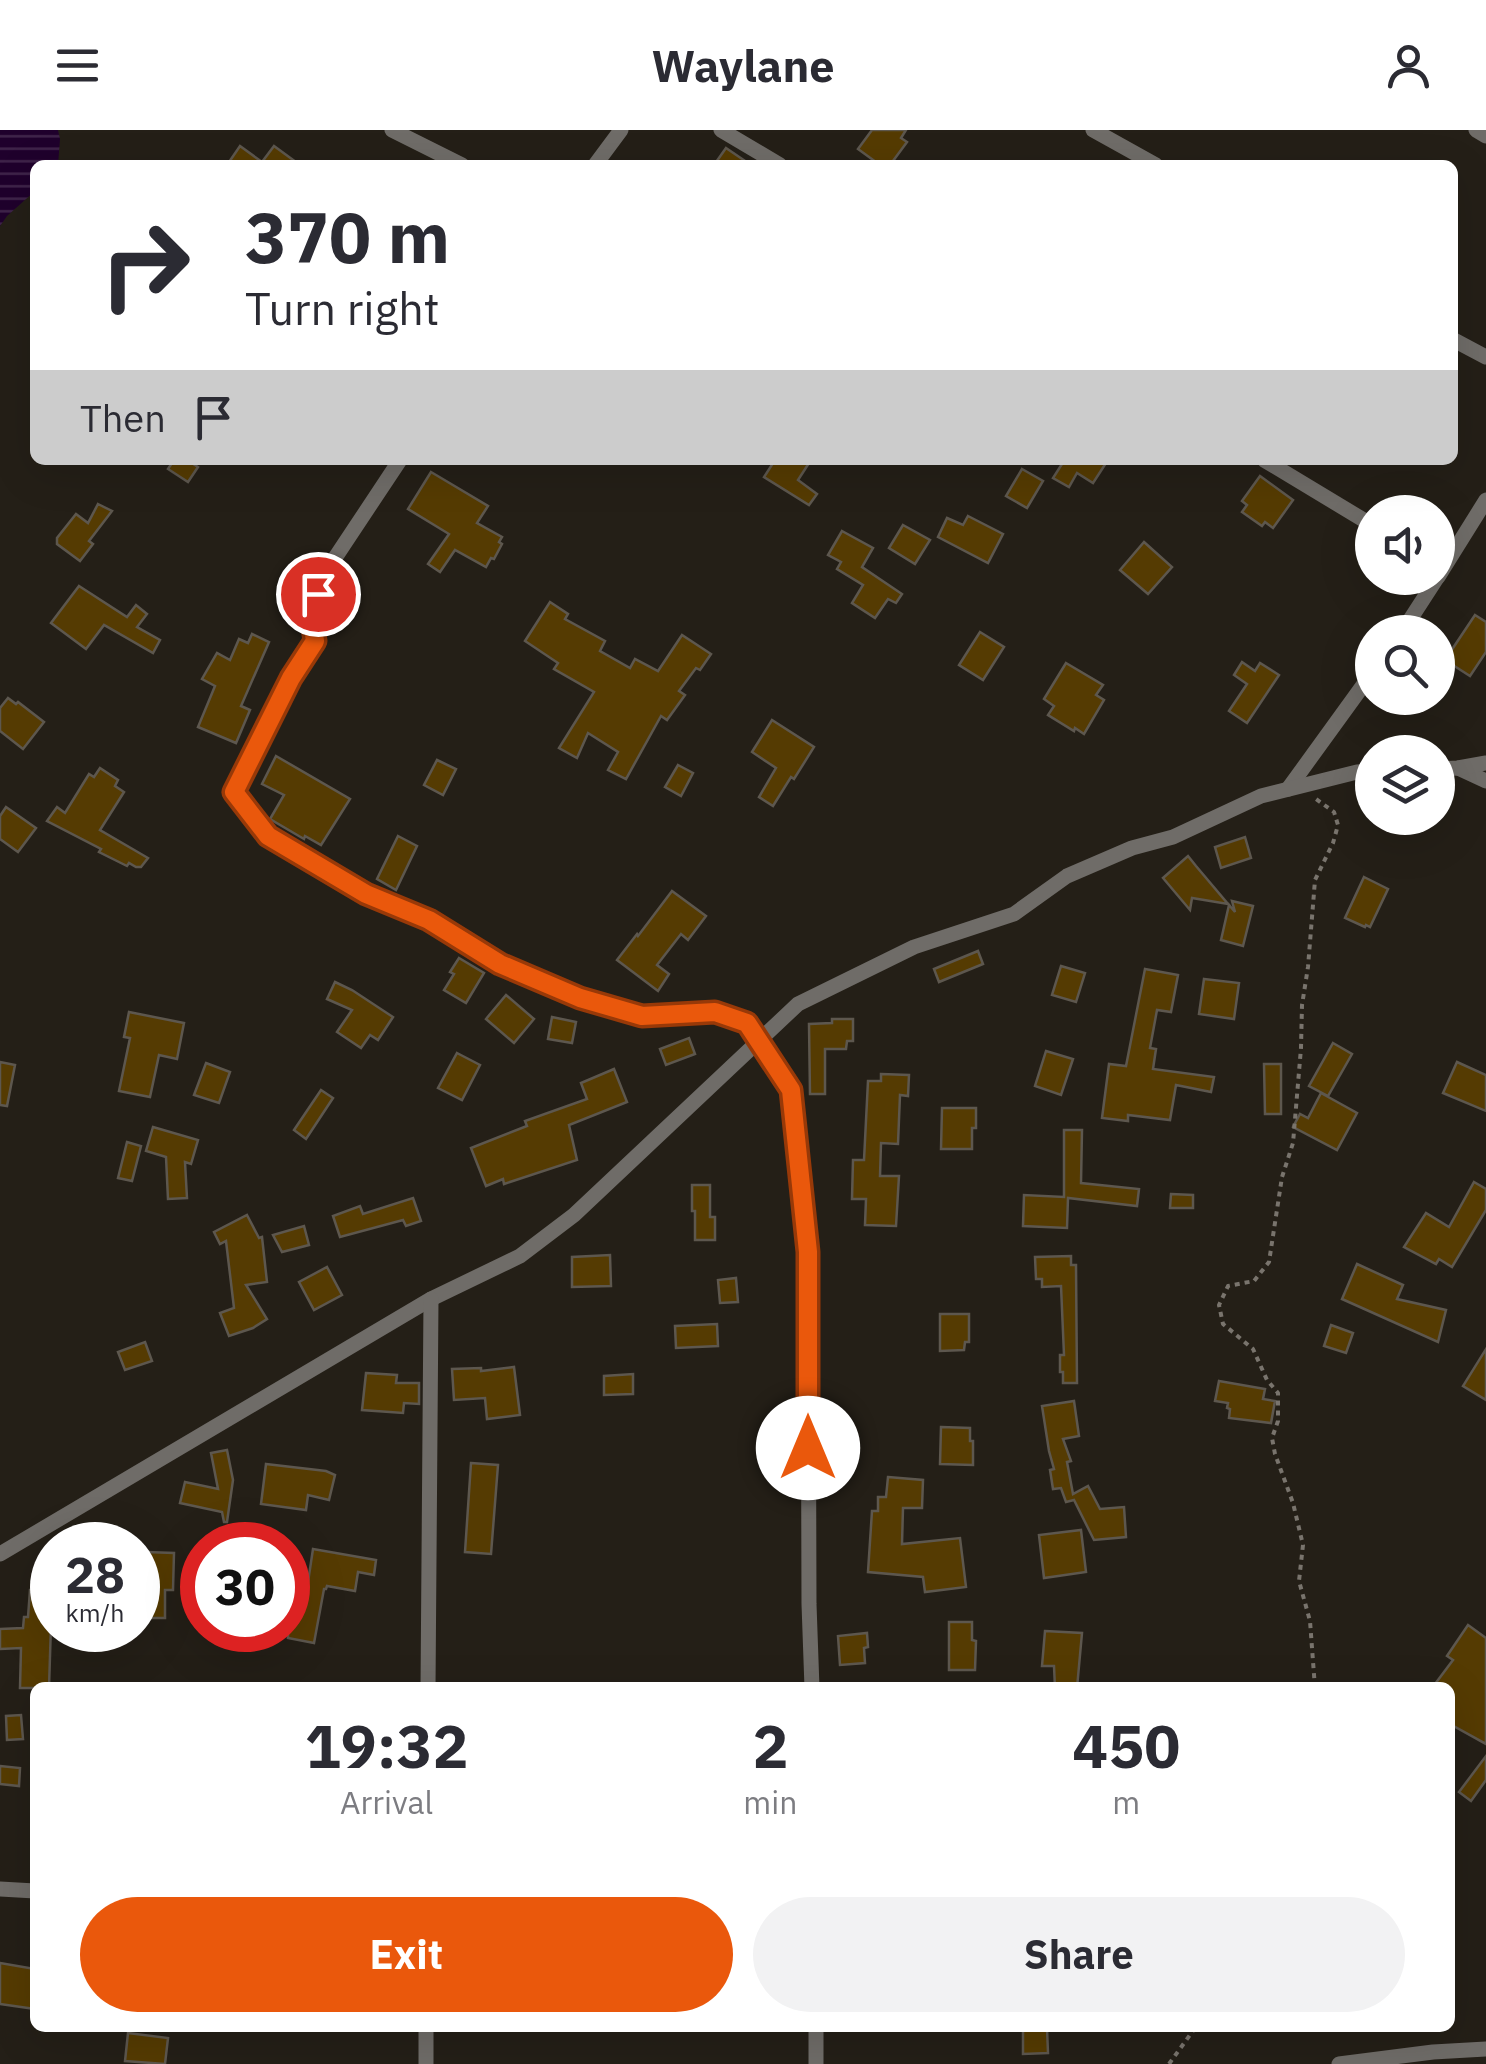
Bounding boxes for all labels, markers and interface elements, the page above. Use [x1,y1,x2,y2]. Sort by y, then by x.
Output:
text: Waylane [651,36,835,94]
icon: menu [50,38,105,93]
icon: person [1381,38,1436,93]
text: 370 m [245,191,450,282]
icon: right [80,200,210,330]
text: Turn right [245,279,440,337]
icon: arrive [186,390,241,445]
text: Then [80,393,166,442]
map controls [1355,495,1455,835]
button: sound [1355,495,1455,595]
pin [276,552,361,637]
icon: arrive [291,567,346,622]
button: search [1355,615,1455,715]
button: layers [1355,735,1455,835]
position arrow [756,1396,860,1500]
speed limit sign: 30 [180,1522,310,1652]
text: 28 [65,1542,125,1607]
text: km/h [66,1596,124,1629]
text: 19:32 [305,1706,469,1785]
text: 2 [752,1706,788,1785]
text: 450 [1072,1706,1180,1785]
text: Arrival [340,1781,433,1823]
text: min [743,1781,797,1823]
text: m [1112,1781,1140,1823]
button: Exit [80,1897,733,2012]
button: Share [753,1897,1405,2012]

